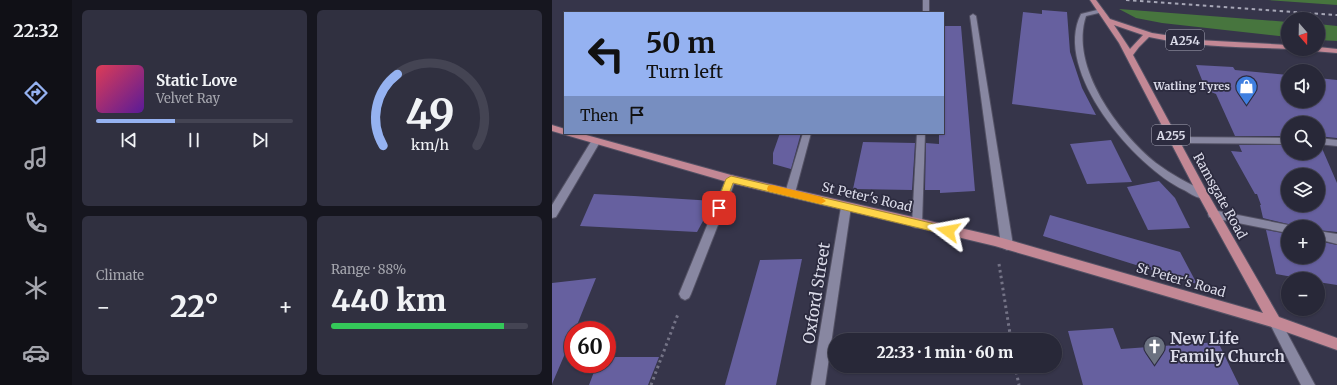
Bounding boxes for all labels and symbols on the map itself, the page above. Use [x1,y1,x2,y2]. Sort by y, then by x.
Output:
north arrow [1281,12,1325,56]
road number: A254 [1166,30,1204,50]
shop icon: Watling Tyres [1233,73,1259,106]
place label: Watling Tyres [1152,79,1230,93]
road number: A255 [1152,125,1190,145]
street label: Ramsgate Road [1189,150,1251,242]
street label: St Peter's Road [820,178,914,216]
pin [702,191,736,225]
position arrow [927,210,969,252]
street label: Oxford Street [798,240,834,345]
street label: St Peter's Road [1134,259,1228,301]
speed limit sign: 60 [564,321,616,373]
place label: New Life Family Church [1170,328,1285,366]
church icon: New Life Family Church [1141,334,1167,367]

